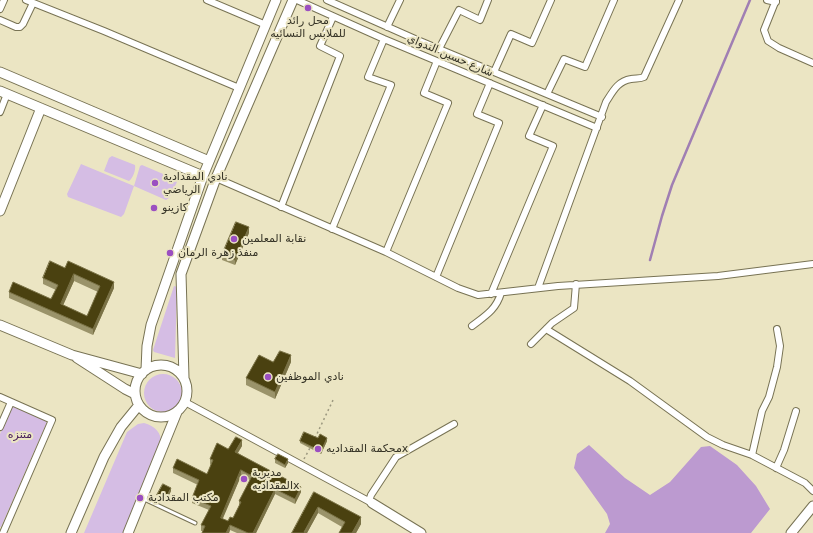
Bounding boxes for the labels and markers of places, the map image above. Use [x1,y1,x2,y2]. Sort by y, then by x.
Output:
marker: محل رائد للملابس النسائيه [303,3,313,13]
place label: محل رائد للملابس النسائيه [270,14,346,40]
place label: نادي المقدادية الرياضي [163,170,227,196]
marker: نادي المقدادية الرياضي [150,178,160,188]
place label: كازينو [162,201,188,215]
marker: كازينو [149,203,159,213]
place label: نقابة المعلمين [242,232,306,246]
marker: نقابة المعلمين [229,234,239,244]
place label: منفذ زهرة الرمان [178,246,258,260]
marker: منفذ زهرة الرمان [165,248,175,258]
place label: نادي الموظفين [276,370,344,384]
marker: نادي الموظفين [263,372,273,382]
place label: محكمة المقداديهx [326,442,408,456]
marker: محكمة المقداديهx [313,444,323,454]
place label: مديرية المقداديهx [252,466,300,492]
marker: مديرية المقداديهx [239,474,249,484]
place label: مكتب المقدادية [148,491,219,505]
marker: مكتب المقدادية [135,493,145,503]

